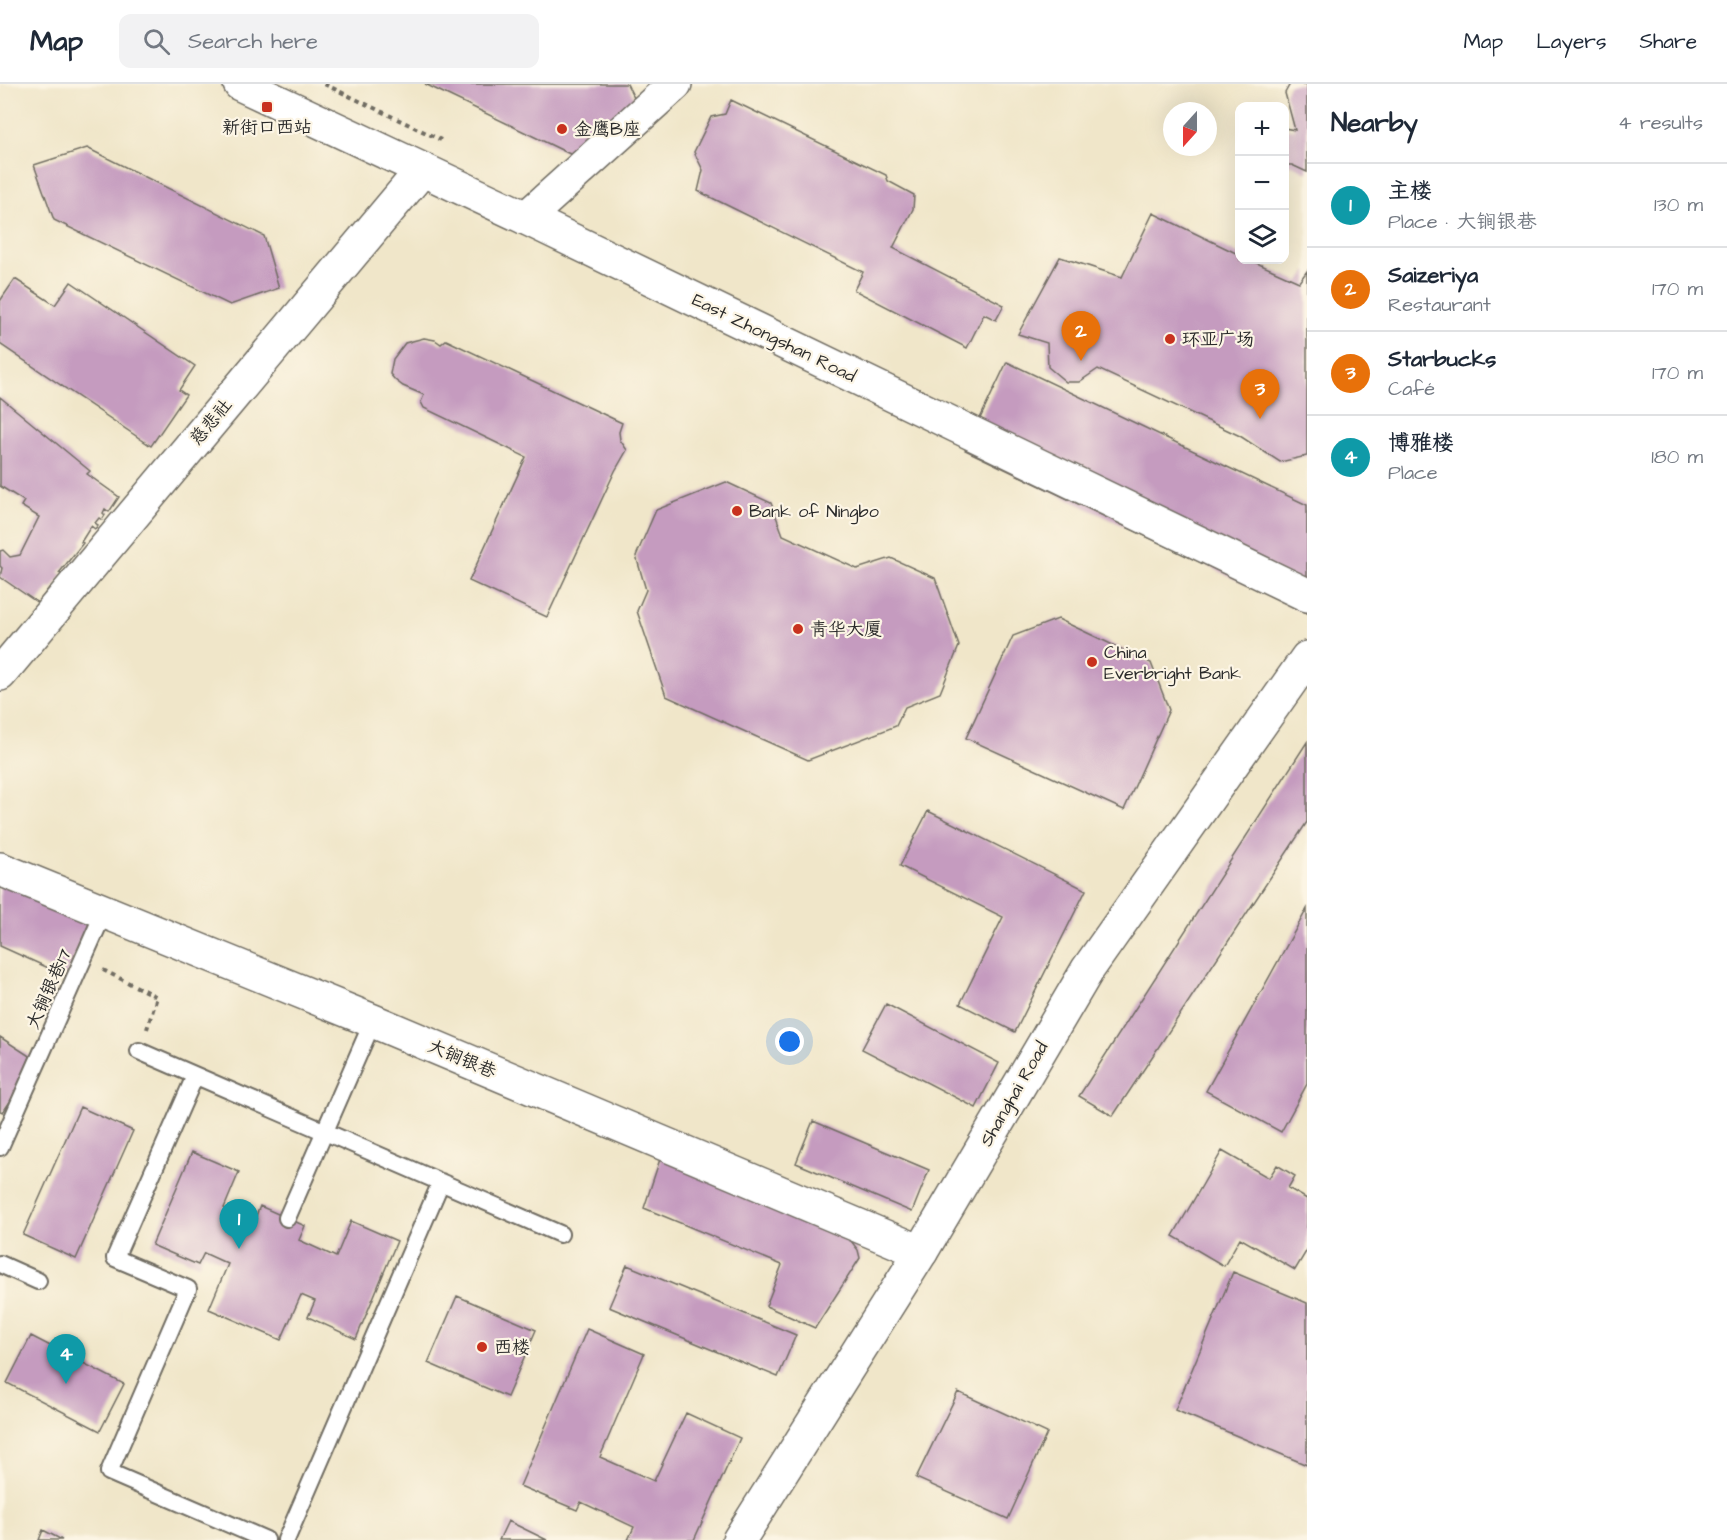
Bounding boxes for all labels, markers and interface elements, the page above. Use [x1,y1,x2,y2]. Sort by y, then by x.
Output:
search box [119,14,539,68]
text: Map [30,22,83,61]
icon: search [140,25,173,58]
text: Search here [188,26,318,57]
text: Map [1463,27,1503,56]
text: Layers [1536,27,1606,56]
text: Share [1639,27,1697,56]
marker: 新街口西站 [260,100,274,114]
north arrow [1163,102,1217,156]
map controls [1235,102,1289,264]
button: + [1235,102,1289,156]
text: Nearby [1331,105,1418,141]
text: 4 results [1618,109,1703,137]
place label: 新街口西站 [222,115,312,140]
place label: 金鹰B座 [574,117,641,142]
marker: 金鹰B座 [555,122,569,136]
button: − [1235,156,1289,210]
text: 主楼 [1388,176,1432,207]
text: 1 [1349,191,1352,219]
text: 130 m [1654,191,1703,219]
text: Place · 大锏银巷 [1388,208,1536,236]
button: layers [1235,210,1289,264]
text: Saizeriya [1388,260,1478,291]
text: 2 [1345,275,1356,303]
text: 170 m [1652,275,1703,303]
street label: East Zhongshan Road [687,287,860,389]
text: Restaurant [1388,291,1491,319]
pin: 2 [1062,312,1100,361]
place label: 环亚广场 [1182,327,1254,352]
marker: 环亚广场 [1163,332,1177,346]
text: Starbucks [1388,344,1496,375]
text: 3 [1345,359,1356,387]
text: 170 m [1652,359,1703,387]
pin: 3 [1240,370,1280,419]
text: Café [1388,375,1435,403]
street label: 慈悲社 [184,393,238,451]
text: 博雅楼 [1388,428,1454,459]
text: 4 [1344,443,1357,471]
text: 180 m [1651,443,1703,471]
text: Place [1388,459,1438,487]
place label: Bank of Ningbo [749,499,879,525]
marker: Bank of Ningbo [730,504,744,518]
place label: 青华大厦 [810,617,882,642]
marker: 青华大厦 [791,622,805,636]
place label: China Everbright Bank [1104,640,1241,687]
marker: China Everbright Bank [1085,655,1099,669]
street label: 大锏银巷17 [20,945,78,1033]
your location [775,1027,804,1056]
street label: 大锏银巷 [424,1033,500,1085]
street label: Shanghai Road [974,1037,1055,1152]
pin: 1 [220,1200,258,1249]
pin: 4 [46,1334,86,1384]
place label: 西楼 [494,1335,530,1360]
marker: 西楼 [475,1340,489,1354]

